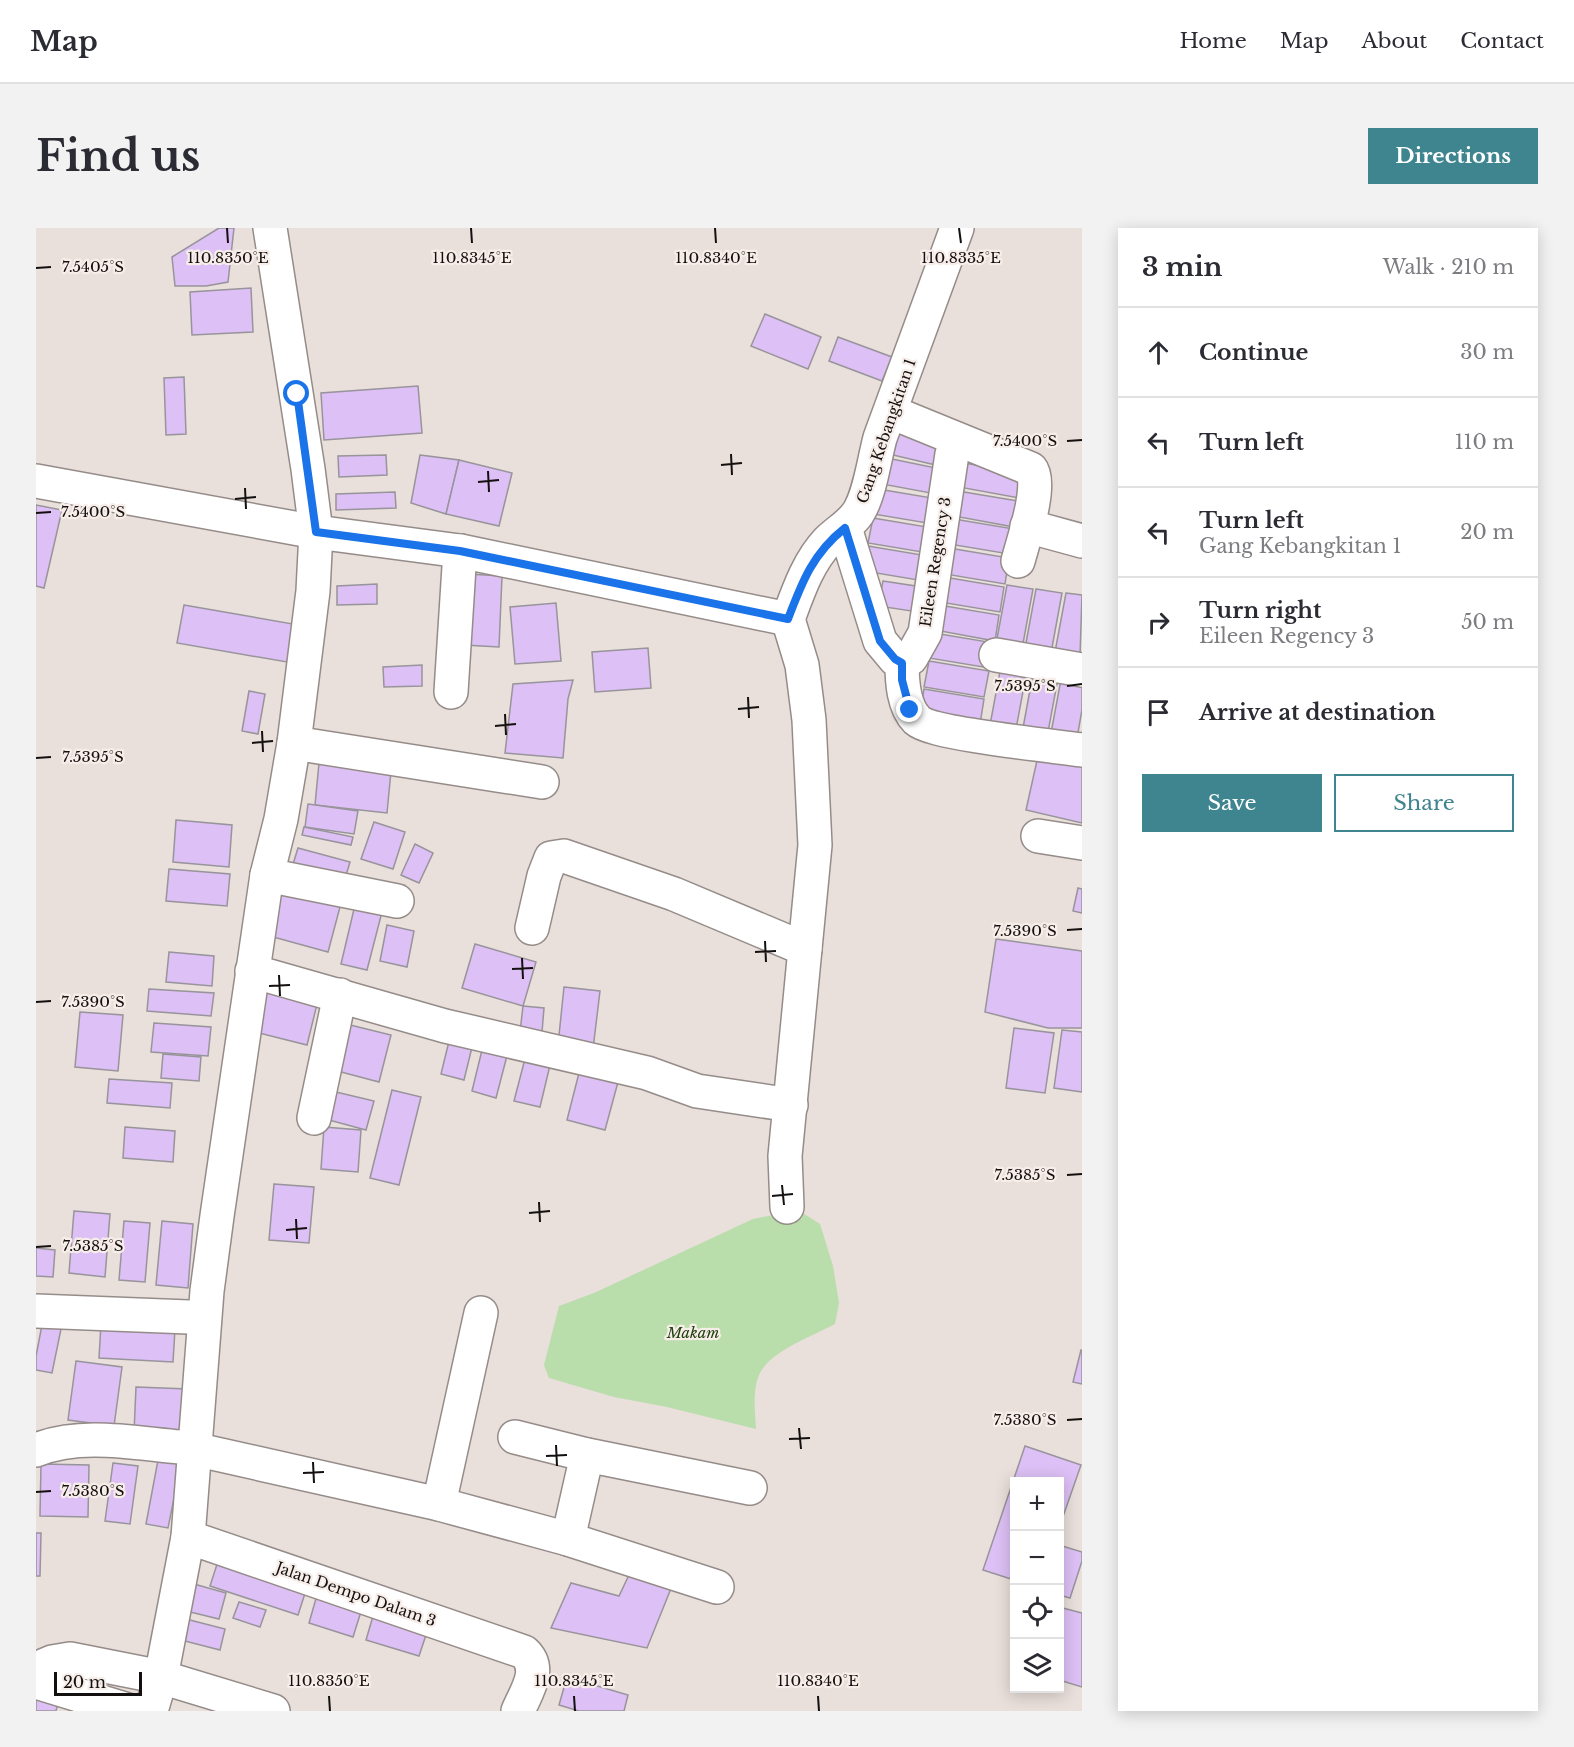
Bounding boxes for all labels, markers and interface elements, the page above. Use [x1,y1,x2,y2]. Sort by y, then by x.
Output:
text: Map [30,24,98,59]
text: Home [1180,28,1247,54]
text: Map [1280,28,1328,54]
text: About [1361,28,1427,54]
text: Contact [1460,28,1544,54]
button: Directions [1368,128,1538,184]
text: Find us [36,130,200,182]
text: 110.8350°E [187,248,269,267]
text: 110.8345°E [432,248,512,267]
text: 110.8340°E [675,248,757,267]
text: 110.8335°E [921,248,1001,267]
text: 3 min [1142,251,1223,283]
text: Walk · 210 m [1383,255,1514,279]
text: 7.5405°S [62,257,124,276]
icon: ahead [1142,336,1175,369]
text: Continue [1199,339,1308,366]
text: 30 m [1460,340,1514,364]
street label: Gang Kebangkitan 1 [852,356,920,506]
route start [283,380,309,406]
icon: left [1142,426,1175,459]
text: Turn left [1199,429,1304,456]
text: 110 m [1455,430,1514,454]
text: 7.5400°S [993,431,1057,450]
street label: Eileen Regency 3 [915,496,955,628]
text: 7.5400°S [61,502,125,521]
text: Turn left [1199,507,1304,534]
icon: left [1142,516,1175,549]
text: 20 m [1460,520,1514,544]
text: Gang Kebangkitan 1 [1199,534,1402,558]
text: Turn right [1199,597,1321,624]
icon: right [1142,606,1175,639]
text: 50 m [1461,610,1514,634]
text: Eileen Regency 3 [1199,624,1374,648]
text: 7.5395°S [994,676,1056,695]
route end [896,696,922,722]
icon: arrive [1142,696,1175,729]
text: Arrive at destination [1199,699,1436,726]
text: 7.5395°S [62,747,124,766]
button: Save [1142,774,1322,832]
button: Share [1334,774,1514,832]
text: 7.5390°S [993,921,1057,940]
text: 7.5390°S [61,992,125,1011]
text: 7.5385°S [995,1165,1055,1184]
text: 7.5385°S [63,1236,123,1255]
park label: Makam [666,1323,719,1342]
text: 7.5380°S [993,1410,1057,1429]
map controls [1010,1477,1064,1693]
button: + [1010,1477,1064,1531]
text: 7.5380°S [61,1481,125,1500]
button: − [1010,1531,1064,1585]
street label: Jalan Dempo Dalam 3 [272,1557,439,1630]
button: locate [1010,1585,1064,1639]
button: layers [1010,1639,1064,1693]
scale bar [54,1669,142,1696]
text: 110.8350°E [288,1671,370,1690]
text: 110.8345°E [534,1671,614,1690]
text: 110.8340°E [777,1671,859,1690]
text: 20 m [63,1672,106,1692]

